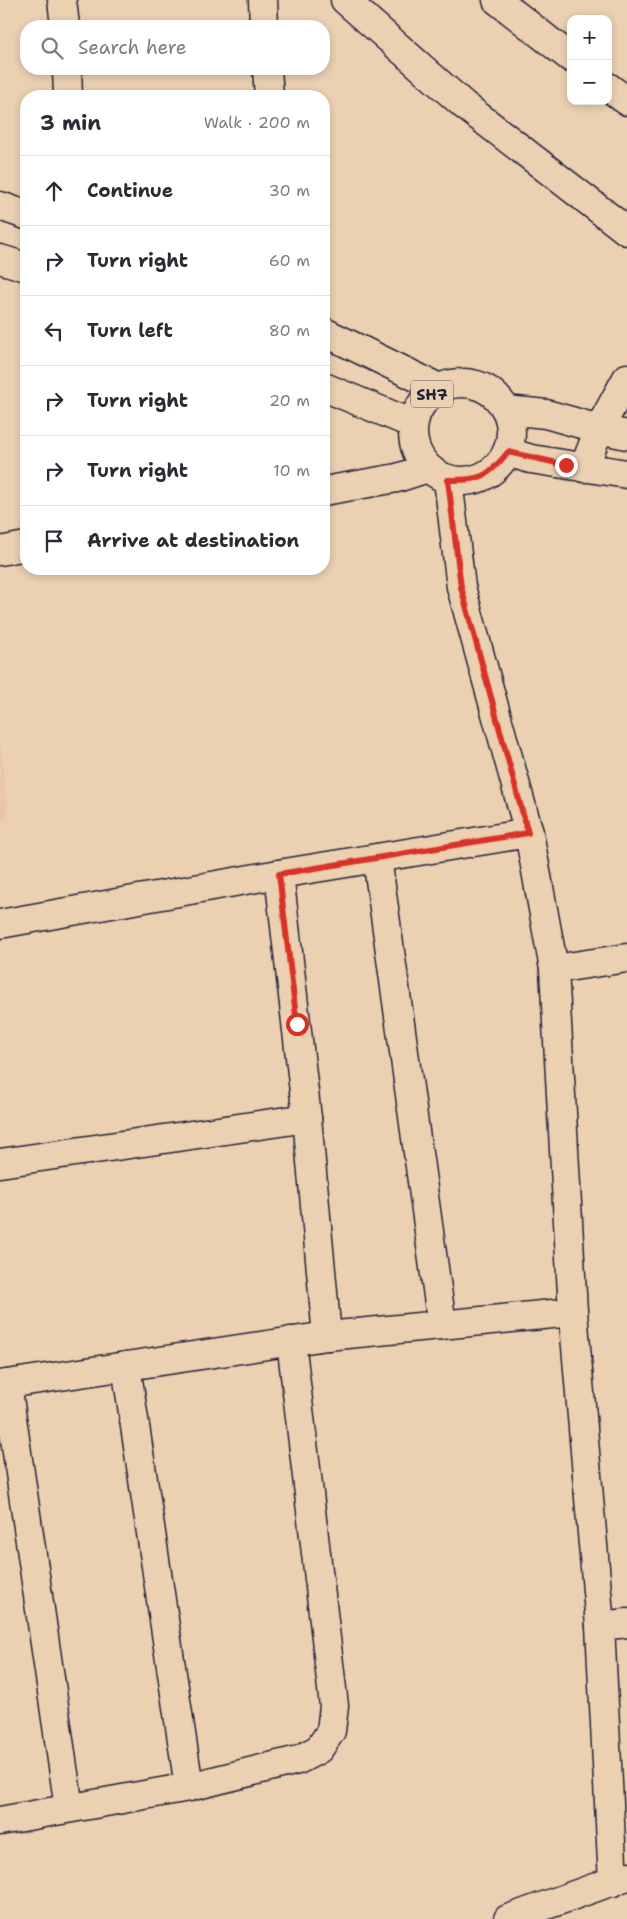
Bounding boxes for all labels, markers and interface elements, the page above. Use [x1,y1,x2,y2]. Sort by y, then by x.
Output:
map controls [567,15,612,105]
button: + [567,15,612,60]
search box [20,20,330,75]
icon: search [38,34,66,62]
text: Search here [78,35,187,60]
button: − [567,60,612,105]
text: 3 min [40,109,101,137]
text: Walk · 200 m [204,112,310,133]
icon: ahead [40,177,68,205]
text: Continue [87,178,173,203]
text: 30 m [269,180,310,201]
icon: right [40,247,68,275]
text: Turn right [87,248,188,273]
text: 60 m [269,250,310,271]
icon: left [40,317,68,345]
text: Turn left [87,318,173,343]
text: 80 m [269,320,310,341]
road number: SH7 [411,380,453,408]
icon: right [40,387,68,415]
text: Turn right [87,388,188,413]
text: 20 m [269,390,310,411]
route end [555,454,578,477]
icon: right [40,457,68,485]
text: Turn right [87,458,188,483]
text: 10 m [273,460,310,481]
icon: arrive [40,527,68,555]
text: Arrive at destination [87,528,299,553]
route start [286,1013,309,1036]

